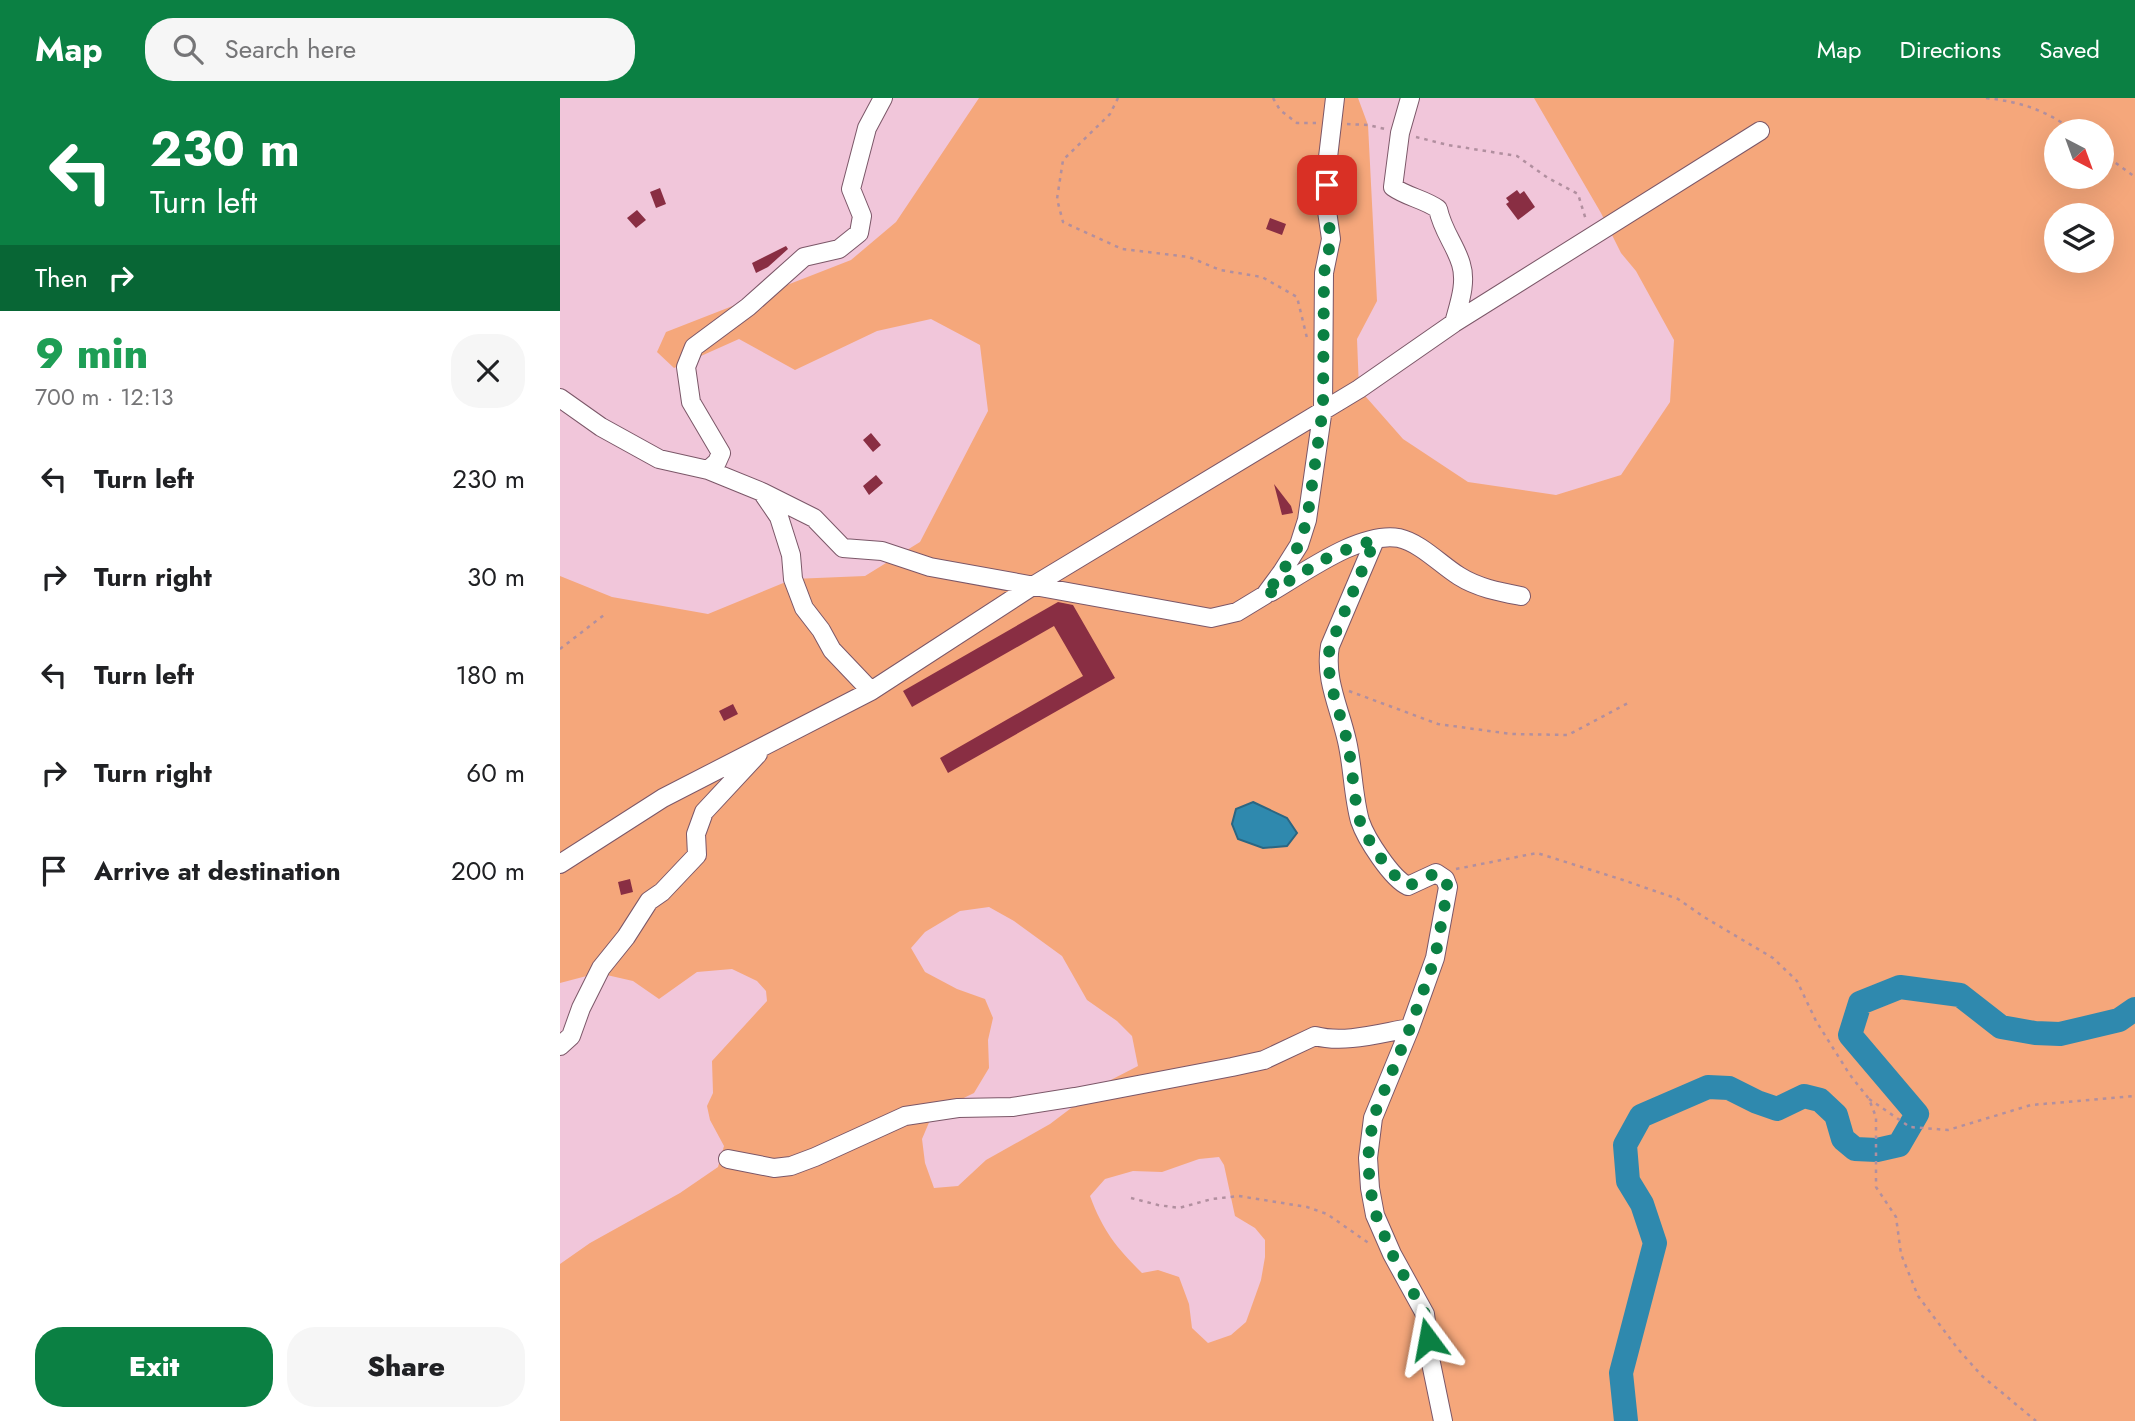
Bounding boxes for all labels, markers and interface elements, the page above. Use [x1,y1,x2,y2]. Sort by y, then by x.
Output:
search box [145,18,635,81]
text: Map [35,26,103,73]
icon: search [169,30,207,68]
text: Search here [225,30,356,68]
text: Map [1817,32,1862,67]
text: Directions [1900,32,2001,67]
text: Saved [2039,32,2100,67]
text: 230 m [150,114,300,184]
north arrow [2044,119,2114,189]
map controls [2044,119,2114,273]
icon: left [35,126,126,217]
pin [1297,155,1357,215]
icon: arrive [1308,166,1346,204]
text: Turn left [150,179,257,225]
button: layers [2044,203,2114,273]
text: Then [35,259,88,297]
icon: right [102,259,140,297]
text: 9 min [35,323,148,384]
button: close [451,334,525,408]
text: 700 m · 12:13 [35,380,173,414]
icon: left [35,460,73,498]
text: Turn left [94,460,194,498]
text: 230 m [452,460,525,498]
icon: right [35,558,73,596]
text: Turn right [94,558,212,596]
text: 30 m [467,558,525,596]
icon: left [35,656,73,694]
text: Turn left [94,656,194,694]
text: 180 m [455,656,525,694]
icon: right [35,754,73,792]
text: Turn right [94,754,212,792]
text: 60 m [466,754,525,792]
icon: arrive [35,852,73,890]
text: Arrive at destination [94,852,341,890]
text: 200 m [451,852,525,890]
position arrow [1391,1302,1465,1376]
button: Exit [35,1327,273,1407]
button: Share [287,1327,525,1407]

